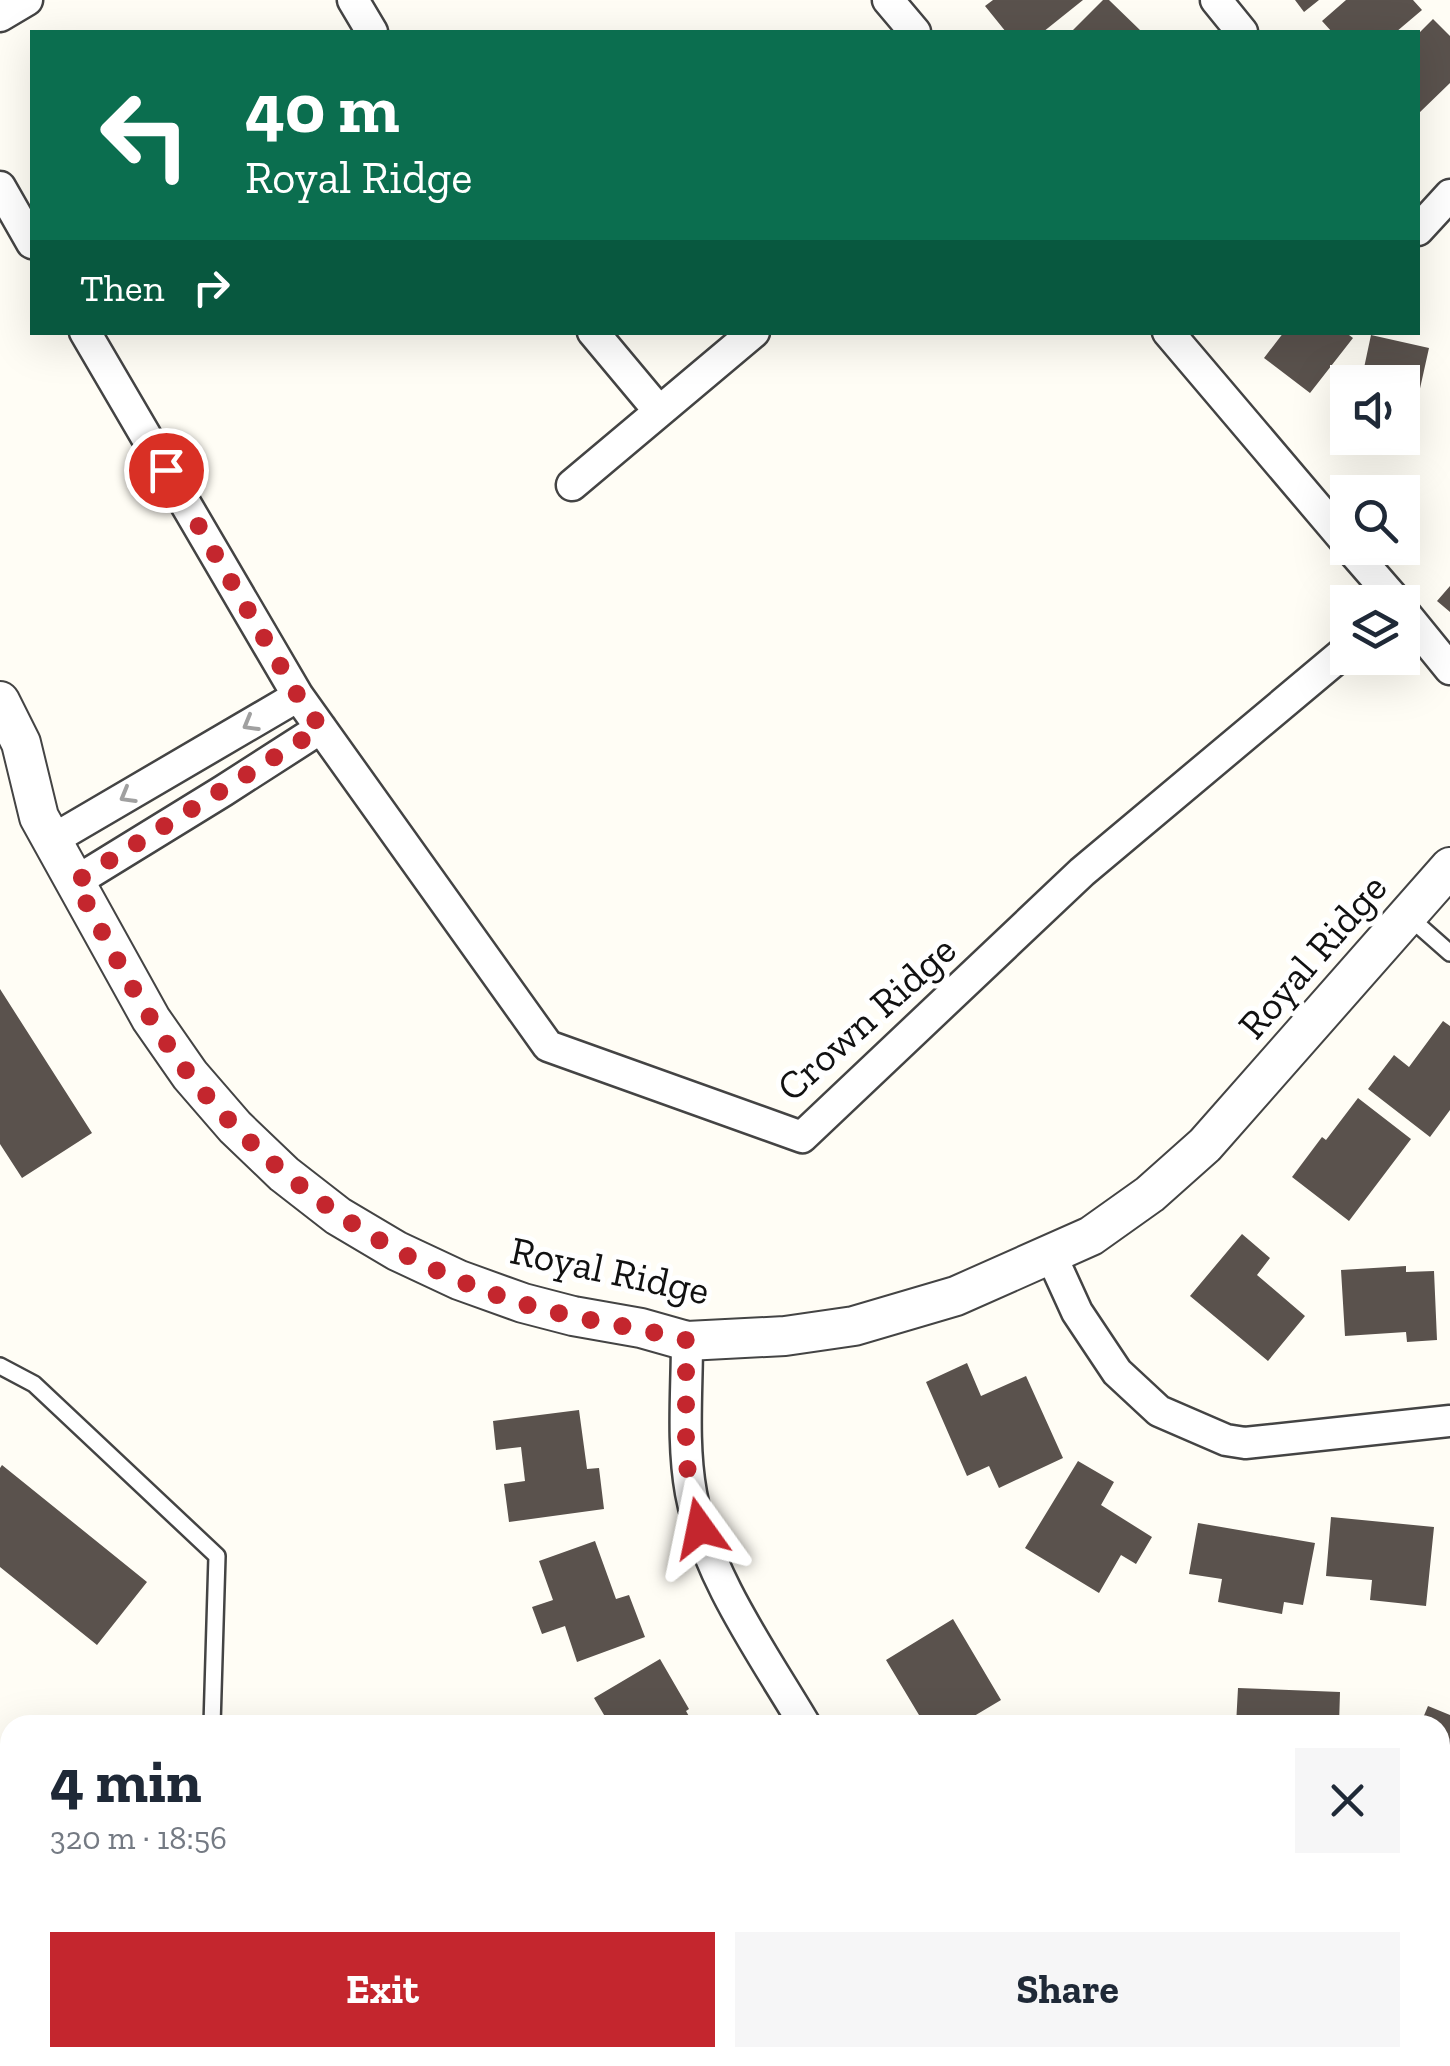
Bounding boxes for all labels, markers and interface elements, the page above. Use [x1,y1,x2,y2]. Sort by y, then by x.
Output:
text: 40 m [245,66,400,150]
icon: left [80,70,210,200]
text: Royal Ridge [245,151,472,205]
icon: right [184,260,239,315]
text: Then [80,265,164,311]
map controls [1330,365,1420,675]
button: sound [1330,365,1420,455]
pin [124,428,209,513]
icon: arrive [139,443,194,498]
button: search [1330,475,1420,565]
button: layers [1330,585,1420,675]
one-way arrow [243,712,261,731]
one-way arrow [120,784,138,803]
street label: Royal Ridge [1228,864,1396,1048]
street label: Crown Ridge [767,925,965,1111]
street label: Royal Ridge [506,1226,714,1314]
position arrow [648,1476,752,1580]
text: 4 min [50,1745,202,1817]
button: close [1295,1748,1400,1853]
text: 320 m · 18:56 [50,1819,227,1857]
button: Exit [50,1932,715,2047]
button: Share [735,1932,1400,2047]

